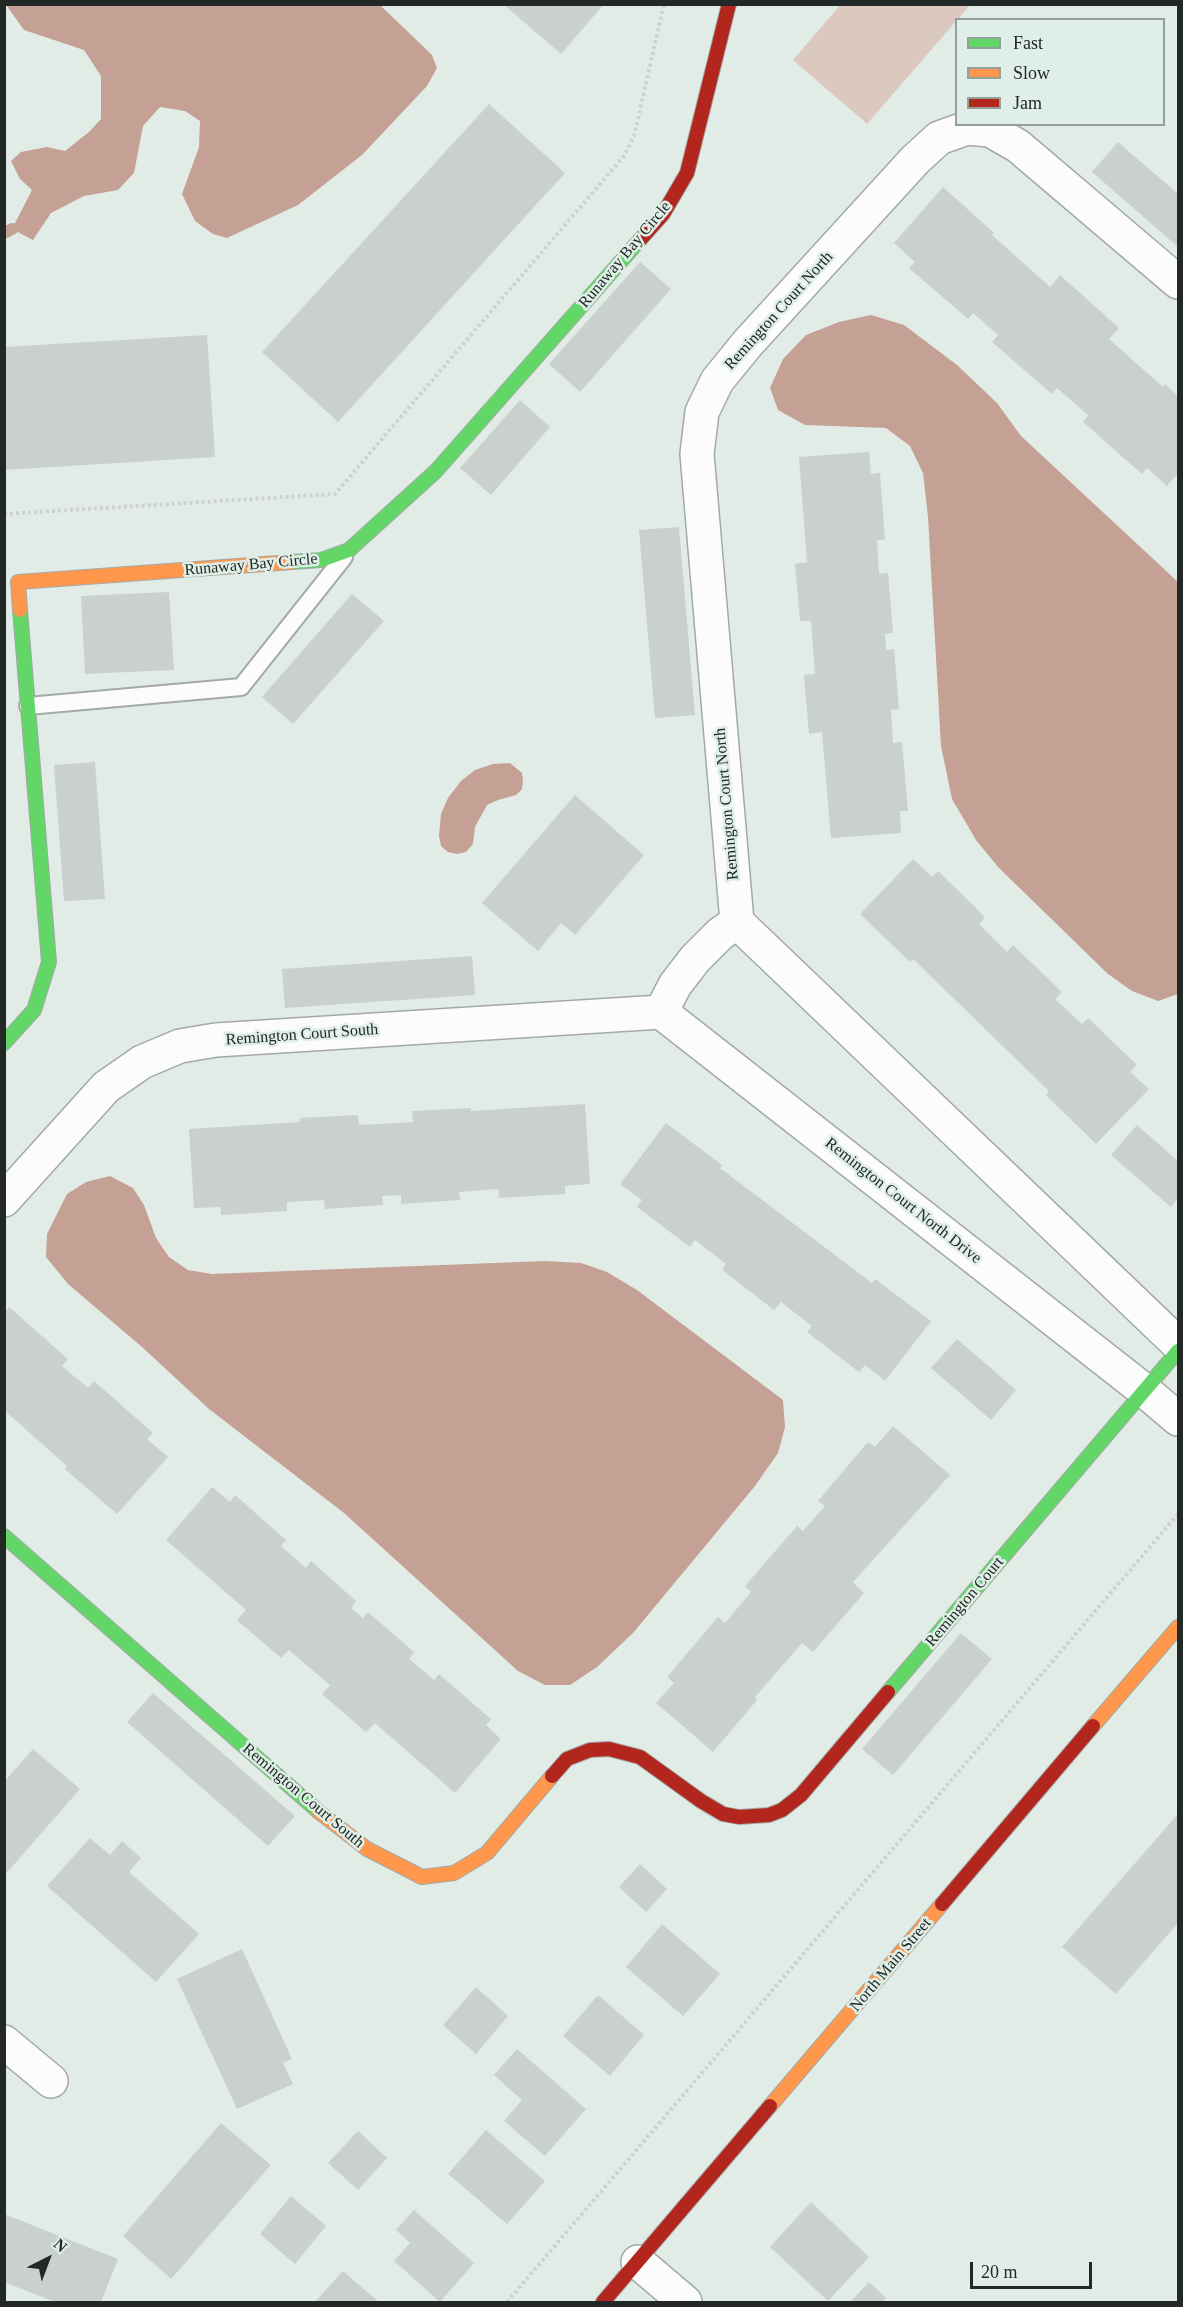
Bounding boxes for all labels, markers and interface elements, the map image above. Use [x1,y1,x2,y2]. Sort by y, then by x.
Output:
legend [955,18,1165,126]
text: Fast [1013,33,1043,53]
text: Slow [1013,63,1050,83]
text: Jam [1013,93,1042,113]
street label: Runaway Bay Circle [575,198,675,312]
street label: Remington Court North [721,248,837,374]
street label: Runaway Bay Circle [184,550,318,580]
street label: Remington Court North [711,727,743,881]
street label: Remington Court South [225,1020,379,1050]
street label: Remington Court North Drive [821,1134,985,1268]
street label: Remington Court [922,1553,1008,1651]
street label: Remington Court South [238,1740,368,1852]
street label: North Main Street [846,1914,936,2016]
north arrow [18,2229,78,2289]
text: N [50,2235,70,2255]
scale bar [973,2250,1094,2288]
text: 20 m [981,2262,1018,2282]

